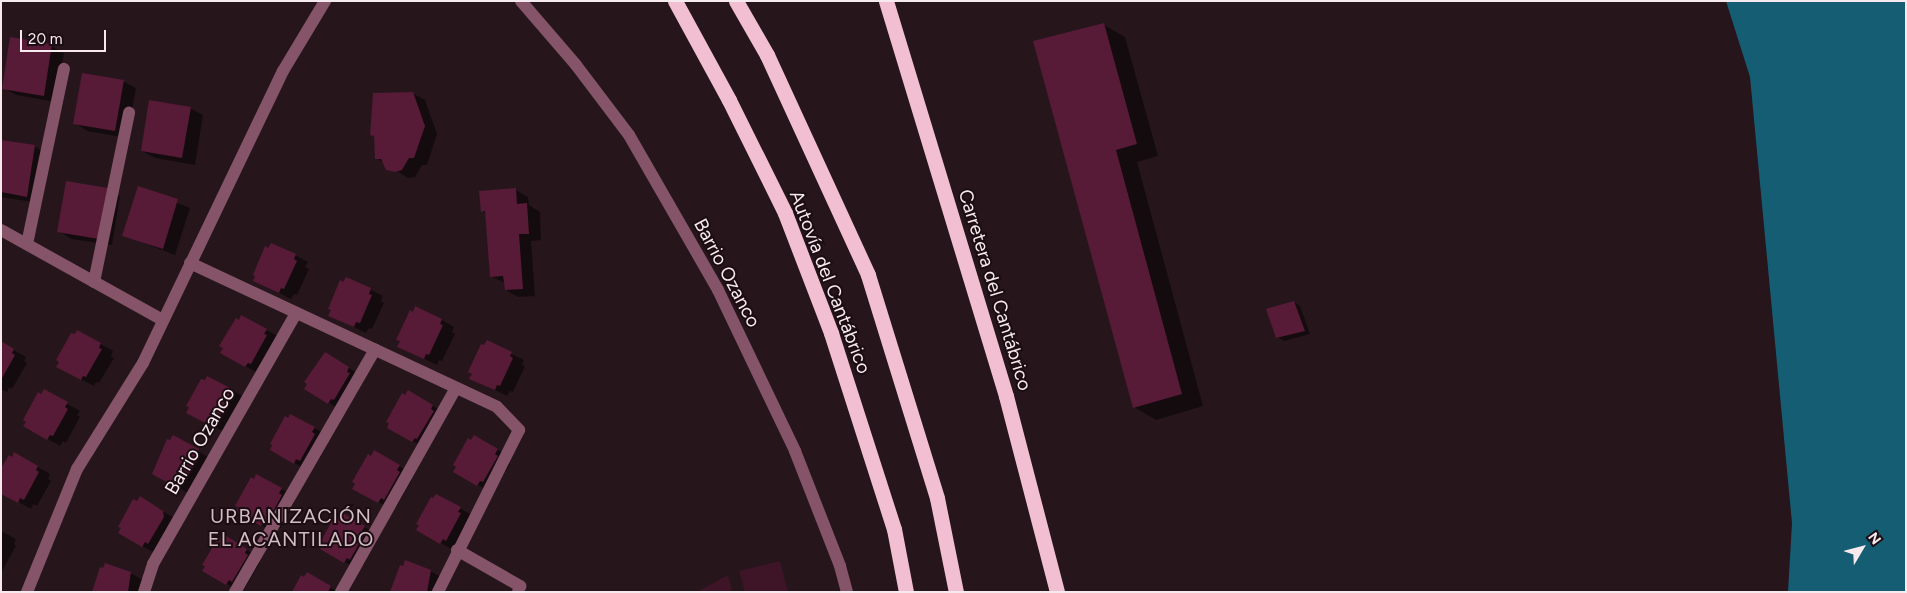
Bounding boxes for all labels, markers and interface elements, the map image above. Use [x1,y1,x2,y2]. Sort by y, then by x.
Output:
scale bar [22,20,109,52]
text: 20 m [28,30,62,48]
street label: Autovía del Cantábrico [785,187,875,377]
street label: Carretera del Cantábrico [953,187,1037,393]
street label: Barrio Ozanco [689,215,765,331]
street label: Barrio Ozanco [160,383,240,499]
district label: URBANIZACIÓN EL ACANTILADO [206,504,376,551]
north arrow [1837,523,1887,573]
text: N [1864,529,1884,548]

